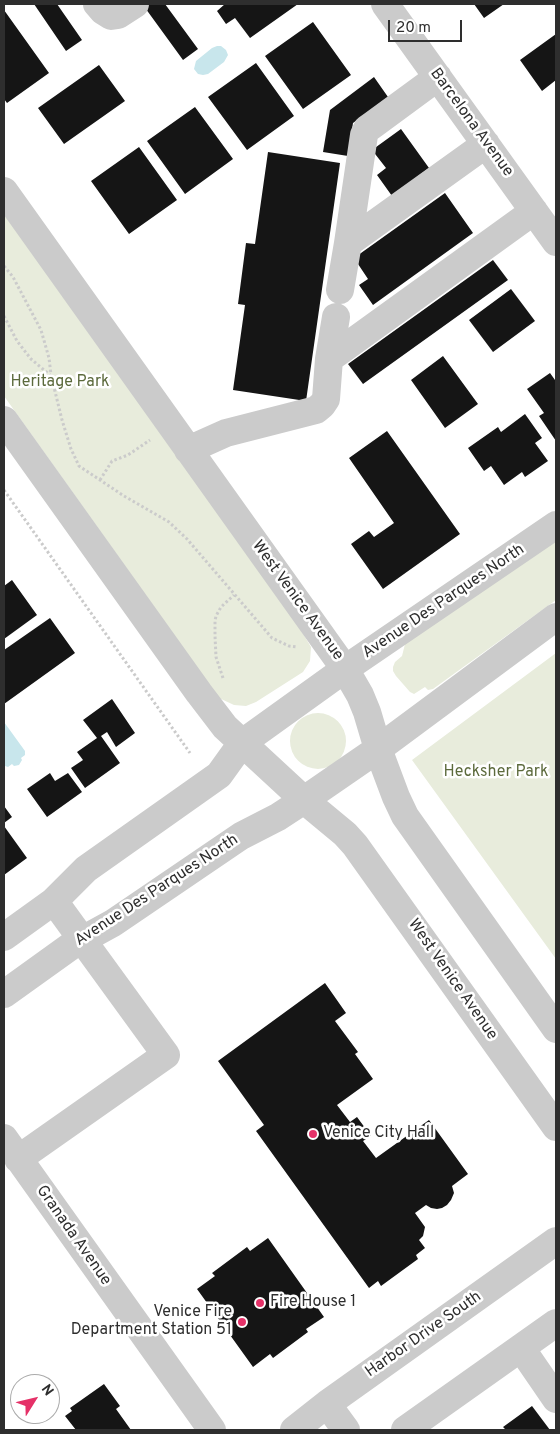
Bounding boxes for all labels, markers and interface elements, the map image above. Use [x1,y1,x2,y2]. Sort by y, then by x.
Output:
scale bar [390,10,464,42]
text: 20 m [396,19,431,38]
street label: Barcelona Avenue [425,65,517,181]
park label: Heritage Park [10,373,110,393]
street label: West Venice Avenue [247,537,347,665]
street label: Avenue Des Parques North [359,541,529,663]
park label: Hecksher Park [444,763,548,783]
street label: Avenue Des Parques North [72,831,242,951]
street label: West Venice Avenue [403,916,501,1044]
place label: Venice City Hall [323,1124,434,1144]
marker: Venice City Hall [307,1128,319,1140]
street label: Granada Avenue [31,1182,115,1290]
street label: Harbor Drive South [362,1288,486,1382]
place label: Fire House 1 [270,1293,356,1313]
marker: Fire House 1 [254,1297,266,1309]
place label: Venice Fire Department Station 51 [71,1303,232,1341]
marker: Venice Fire Department Station 51 [236,1316,248,1328]
north arrow [10,1374,60,1424]
text: N [37,1381,57,1400]

